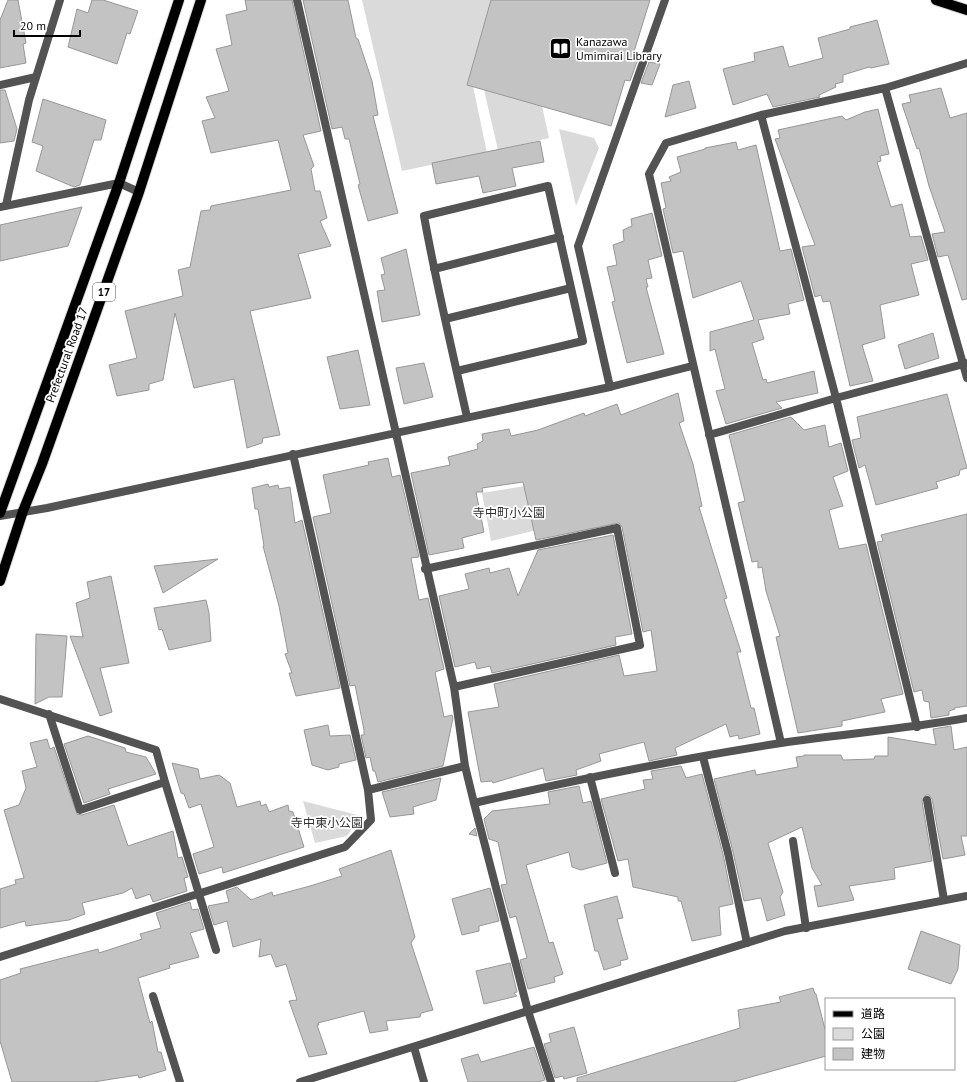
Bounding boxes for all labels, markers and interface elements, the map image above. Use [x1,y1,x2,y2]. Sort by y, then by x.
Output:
scale bar [14,12,80,38]
text: 20 m [20,18,46,33]
place label: Kanazawa Umimirai Library [576,34,662,63]
library icon: Kanazawa Umimirai Library [547,36,573,62]
road number: 17 [93,283,115,301]
street label: Prefectural Road 17 [42,305,91,405]
park label: 寺中町小公園 [473,505,545,520]
park label: 寺中東小公園 [291,815,363,830]
legend [825,998,955,1070]
text: 道路 [861,1006,885,1021]
text: 公園 [861,1026,885,1041]
text: 建物 [861,1046,885,1061]

